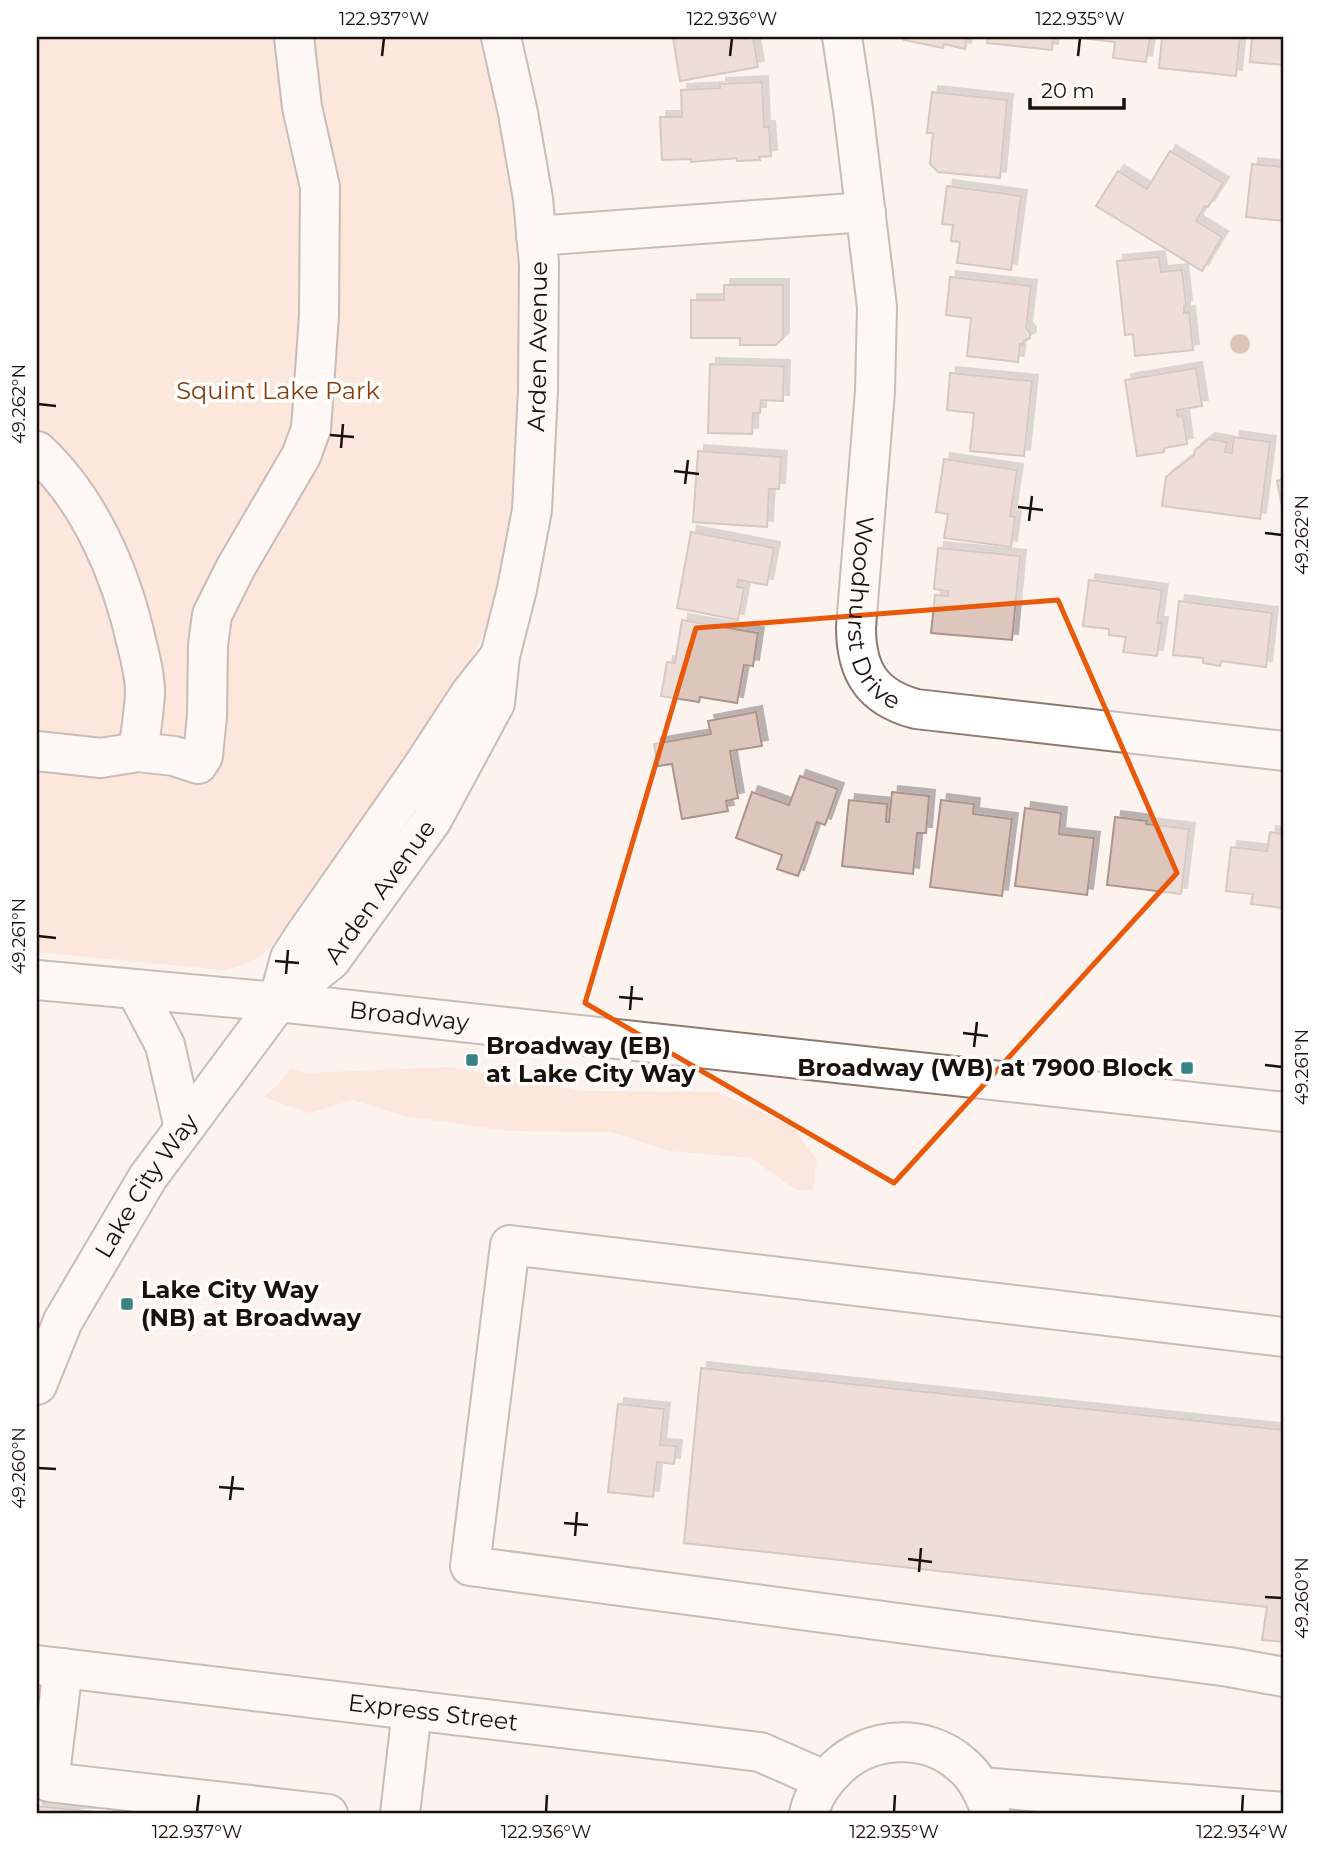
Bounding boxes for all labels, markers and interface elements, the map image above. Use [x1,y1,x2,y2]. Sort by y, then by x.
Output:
text: 122.937°W [339,8,429,30]
text: 122.936°W [687,8,777,30]
text: 122.935°W [1035,8,1125,30]
scale bar [1030,66,1125,110]
text: 20 m [1041,78,1095,103]
street label: Arden Avenue [521,261,553,432]
text: 49.262°N [8,364,30,444]
park label: Squint Lake Park [176,376,380,405]
text: 49.262°N [1291,495,1313,575]
street label: Woodhurst Drive [842,515,905,715]
street label: Arden Avenue [318,814,441,969]
text: 49.261°N [8,898,30,974]
street label: Broadway [348,995,471,1037]
text: 49.261°N [1291,1029,1313,1105]
place label: Broadway (EB) at Lake City Way [486,1031,696,1088]
marker: Broadway (EB) at Lake City Way [464,1052,480,1068]
place label: Broadway (WB) at 7900 Block [797,1053,1173,1082]
marker: Broadway (WB) at 7900 Block [1179,1060,1195,1076]
street label: Lake City Way [89,1108,204,1263]
place label: Lake City Way (NB) at Broadway [141,1275,362,1332]
marker: Lake City Way (NB) at Broadway [119,1296,135,1312]
text: 49.260°N [8,1427,30,1509]
text: 49.260°N [1291,1557,1313,1639]
street label: Express Street [347,1688,520,1737]
text: 122.937°W [152,1821,242,1843]
text: 122.936°W [501,1821,591,1843]
text: 122.935°W [849,1821,939,1843]
text: 122.934°W [1196,1821,1288,1843]

